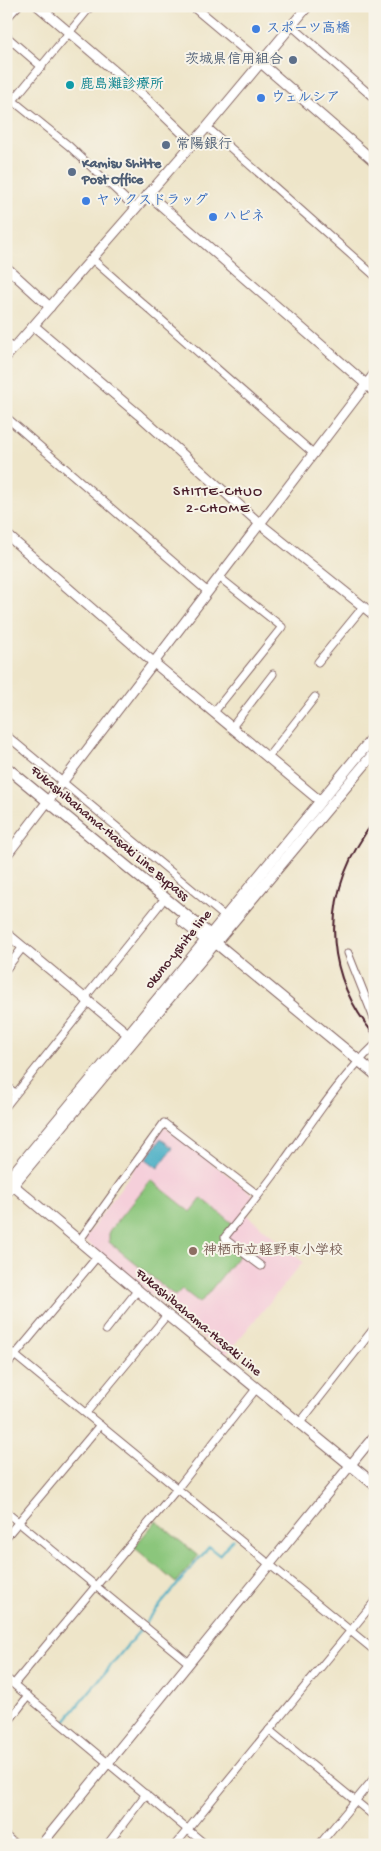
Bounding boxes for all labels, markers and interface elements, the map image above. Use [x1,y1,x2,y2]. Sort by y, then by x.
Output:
place label: スポーツ高橋 [266,21,350,38]
marker: スポーツ高橋 [250,23,262,35]
place label: 茨城県信用組合 [185,51,283,69]
marker: 茨城県信用組合 [287,54,299,66]
place label: 鹿島灘診療所 [80,76,164,94]
marker: 鹿島灘診療所 [64,79,76,91]
place label: ウェルシア [271,90,340,107]
marker: ウェルシア [255,92,267,104]
place label: 常陽銀行 [176,136,232,154]
marker: 常陽銀行 [160,139,172,151]
place label: Kamisu Shitte Post Office [81,156,162,189]
marker: Kamisu Shitte Post Office [66,166,78,178]
place label: ヤックスドラッグ [96,193,208,210]
marker: ヤックスドラッグ [80,195,92,207]
place label: ハピネ [223,209,265,226]
marker: ハピネ [207,211,219,223]
district label: SHITTE-CHUO 2-CHOME [173,483,263,518]
street label: Fukashibahama-Hasaki Line Bypass [26,762,192,906]
street label: okuno-yshite line [142,906,217,993]
place label: 神栖市立軽野東小学校 [203,1242,343,1260]
marker: 神栖市立軽野東小学校 [187,1245,199,1257]
street label: Fukashibahama-Hasaki Line [131,1265,265,1381]

